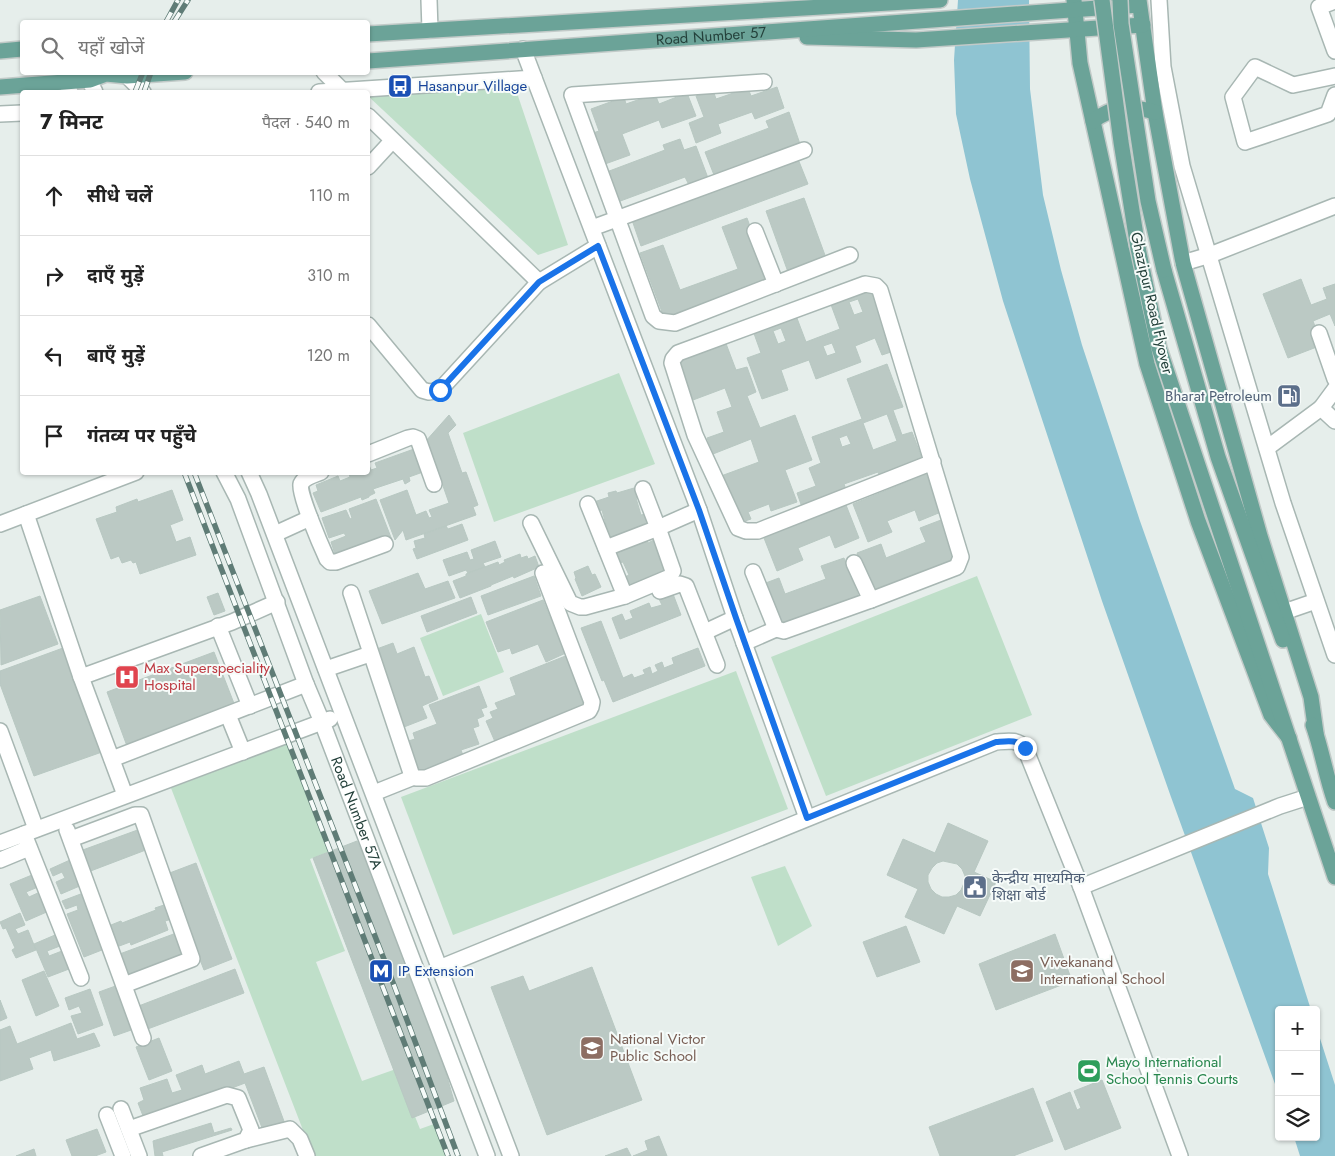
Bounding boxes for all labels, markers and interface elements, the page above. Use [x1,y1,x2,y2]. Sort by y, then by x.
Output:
search box [20,20,370,75]
street label: Road Number 57 [655,21,767,51]
icon: search [38,34,66,62]
text: यहाँ खोजें [78,34,144,61]
bus stop icon: Hasanpur Village [387,73,413,99]
place label: Hasanpur Village [418,75,528,97]
text: 7 मिनट [40,107,103,137]
text: पैदल · 540 m [262,111,350,134]
icon: ahead [40,182,68,210]
text: सीधे चलें [87,182,153,209]
text: 110 m [309,184,350,207]
street label: Ghazipur Road Flyover [1125,230,1179,377]
icon: right [40,262,68,290]
text: दाएँ मुड़ें [87,262,144,289]
text: 310 m [307,264,350,287]
icon: left [40,342,68,370]
text: बाएँ मुड़ें [87,342,145,369]
text: 120 m [307,344,350,367]
route start [429,379,452,402]
fuel station icon: Bharat Petroleum [1276,383,1302,409]
place label: Bharat Petroleum [1165,385,1272,407]
icon: arrive [40,422,68,450]
text: गंतव्य पर पहुँचे [87,422,196,449]
place label: Max Superspeciality Hospital [144,657,270,696]
hospital icon: Max Superspeciality Hospital [114,664,140,690]
route end [1014,737,1037,760]
street label: Road Number 57A [325,753,388,872]
place label: केन्द्रीय माध्यमिक शिक्षा बोर्ड [992,867,1085,906]
public building icon: केन्द्रीय माध्यमिक शिक्षा बोर्ड [962,874,988,900]
place label: Vivekanand International School [1040,951,1165,990]
metro station icon: IP Extension [368,958,394,984]
school or university icon: Vivekanand International School [1009,958,1035,984]
place label: IP Extension [398,960,474,982]
map controls [1275,1006,1320,1141]
button: + [1275,1006,1320,1051]
place label: National Victor Public School [610,1028,706,1067]
school or university icon: National Victor Public School [579,1035,605,1061]
place label: Mayo International School Tennis Courts [1106,1051,1238,1090]
button: − [1275,1051,1320,1096]
sports icon: Mayo International School Tennis Courts [1076,1058,1102,1084]
button: layers [1275,1096,1320,1141]

